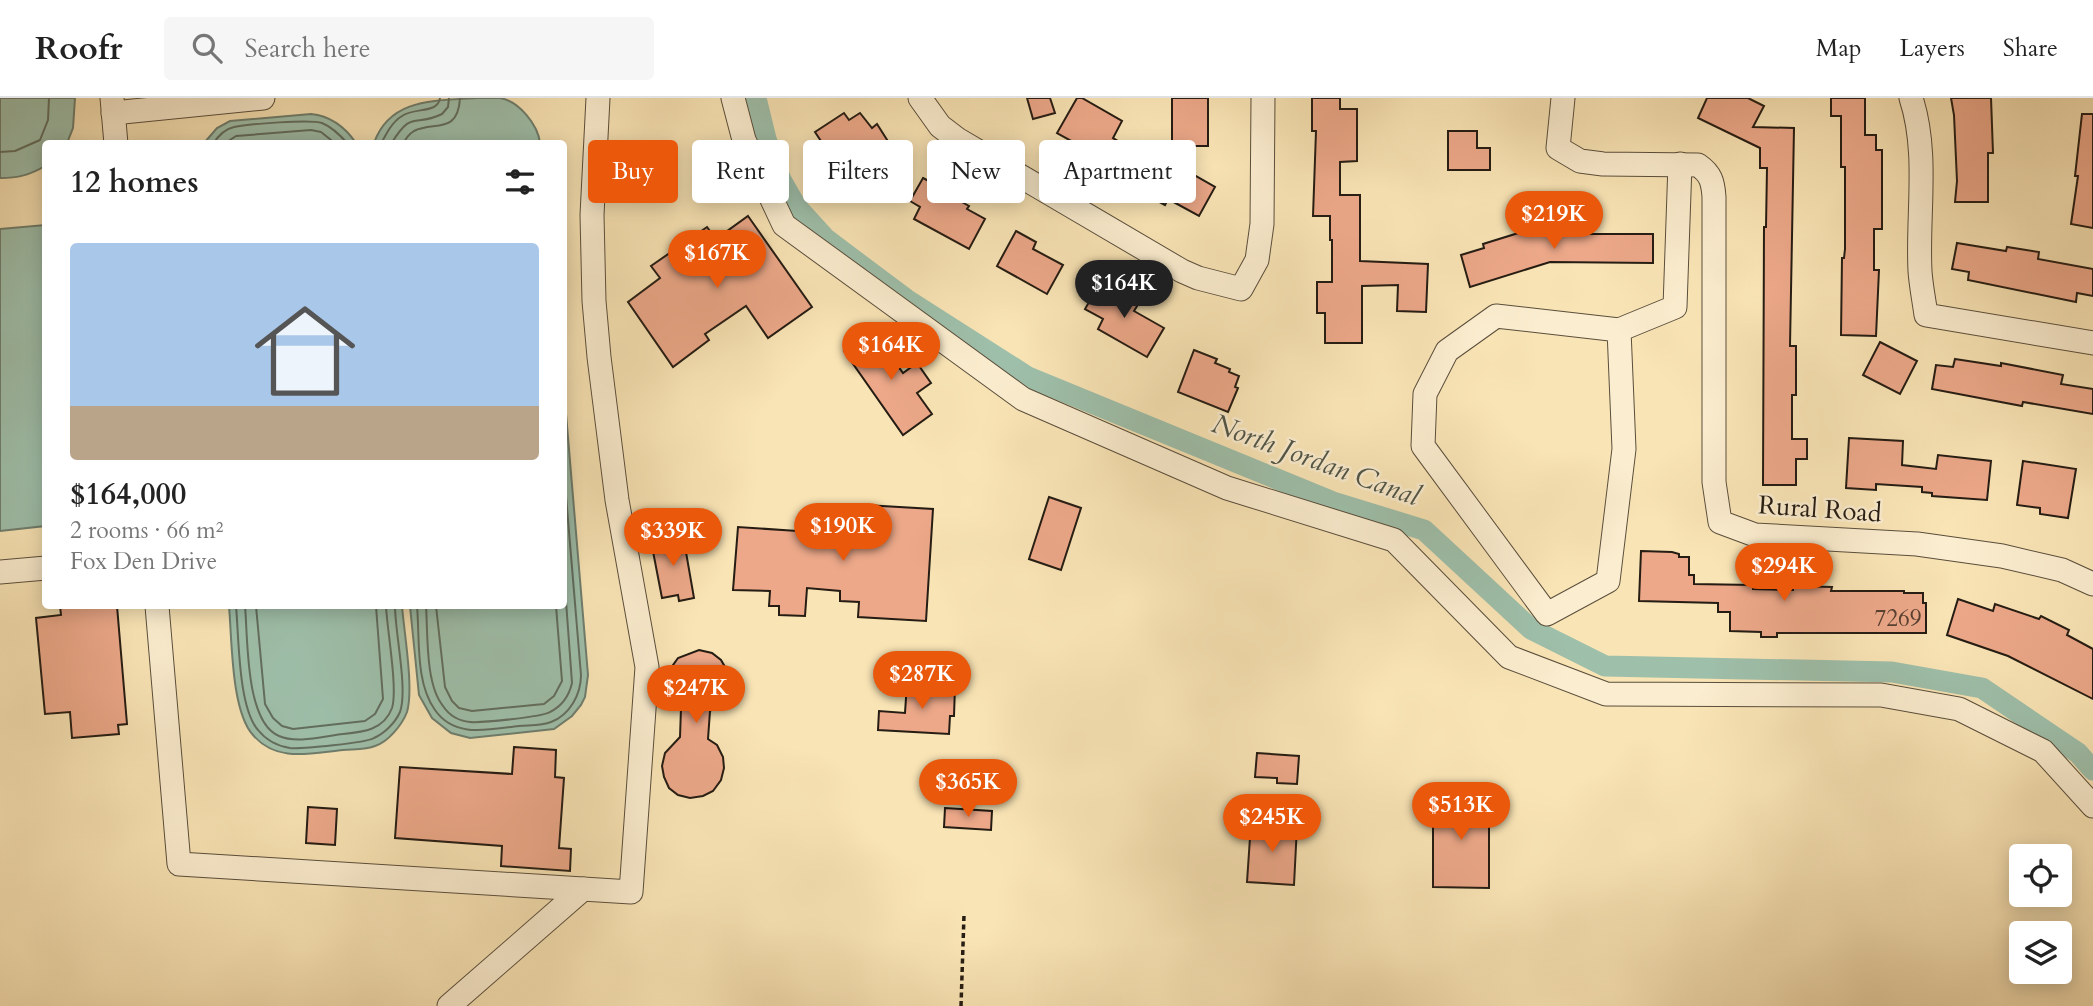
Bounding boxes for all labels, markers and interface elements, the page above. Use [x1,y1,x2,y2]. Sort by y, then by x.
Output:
search box [164,17,654,80]
text: Roofr [35,26,122,71]
icon: search [188,29,226,67]
text: Search here [244,31,370,66]
text: Map [1816,32,1862,65]
text: Layers [1900,32,1965,65]
text: Share [2003,32,2058,65]
chip: Buy [588,140,678,203]
chip: Rent [692,140,789,203]
chip: Filters [803,140,913,203]
chip: New [927,140,1025,203]
chip: Apartment [1039,140,1196,203]
text: 12 homes [70,162,199,203]
icon: filters [501,163,539,201]
pin: $219K [1505,192,1603,251]
text: $219K [1521,198,1587,229]
pin: $167K [668,230,766,290]
text: $167K [684,237,750,268]
pin: $164K [1075,260,1173,320]
text: $164K [1091,267,1157,298]
icon: home [242,288,368,414]
pin: $164K [842,322,940,382]
text: $164K [858,329,924,360]
water label: North Jordan Canal [1207,405,1426,516]
text: $164,000 [70,474,186,515]
street label: Rural Road [1757,487,1883,531]
pin: $190K [794,504,892,563]
pin: $339K [624,508,722,568]
text: $190K [810,510,876,541]
text: 2 rooms · 66 m² [70,515,223,546]
text: $339K [640,515,706,546]
pin: $294K [1735,544,1833,603]
text: Fox Den Drive [70,546,217,577]
text: $294K [1751,550,1817,581]
house number: 7269 [1874,603,1922,634]
pin: $287K [873,652,971,711]
text: $287K [889,658,955,689]
pin: $247K [647,666,745,725]
text: $247K [663,672,729,703]
pin: $365K [919,760,1017,819]
text: $365K [935,766,1001,797]
pin: $513K [1412,782,1510,842]
text: $513K [1428,789,1494,820]
pin: $245K [1223,794,1321,854]
text: $245K [1239,801,1305,832]
map controls [2009,844,2072,984]
button: locate [2009,844,2072,907]
button: layers [2009,921,2072,984]

